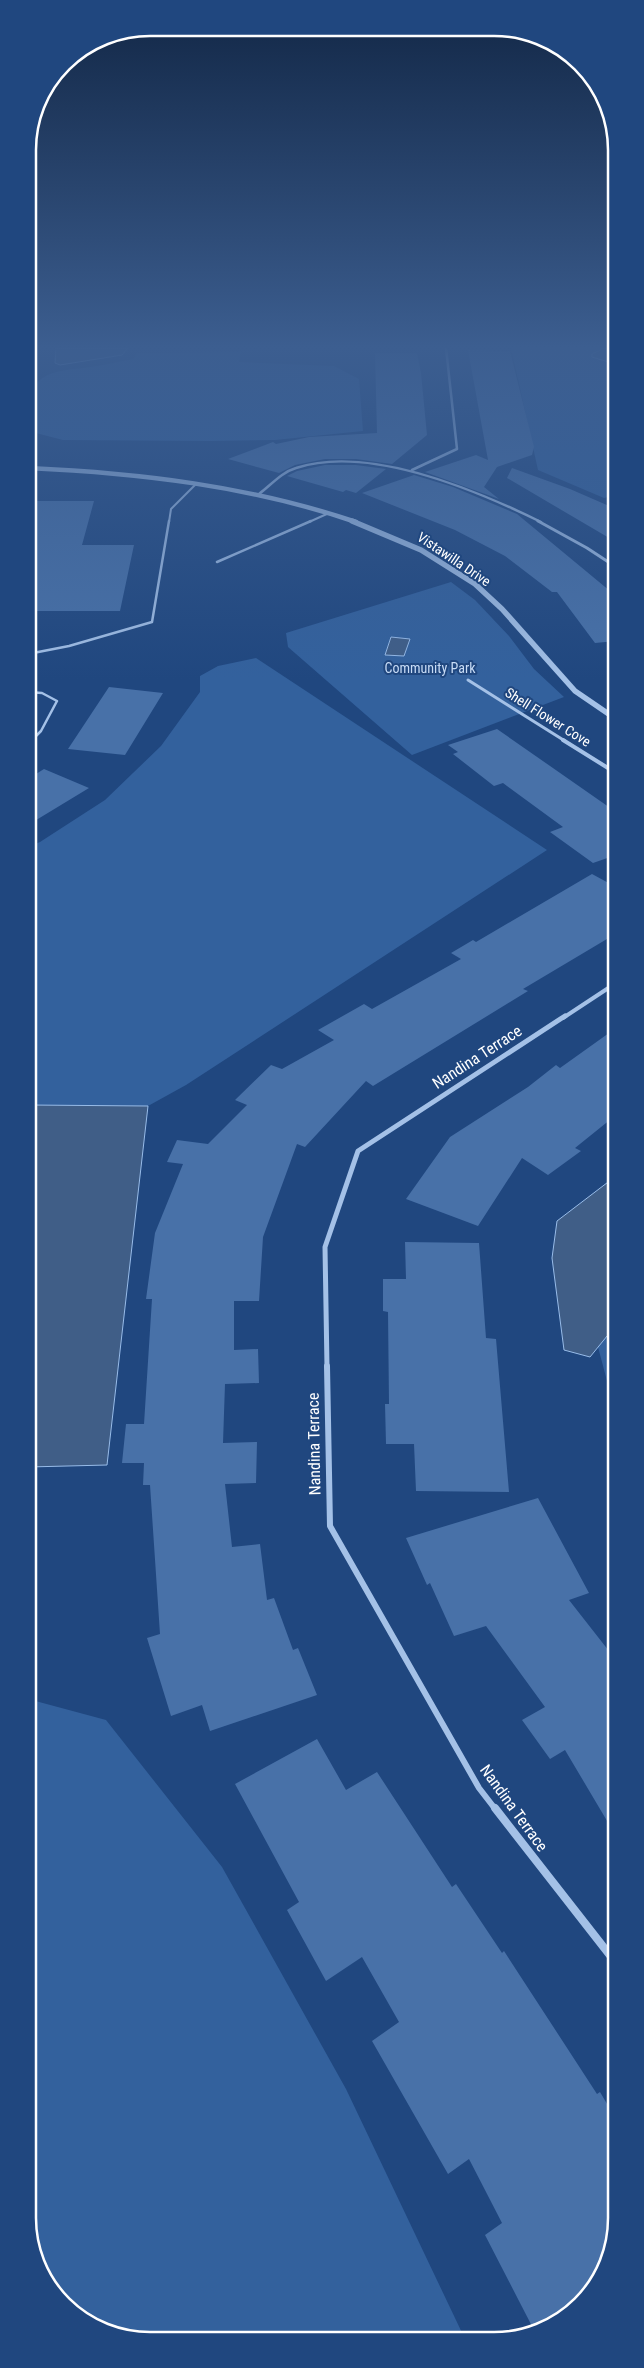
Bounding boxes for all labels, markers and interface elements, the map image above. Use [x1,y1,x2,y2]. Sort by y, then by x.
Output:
street label: Vistawilla Drive [414,529,494,590]
park label: Community Park [385,660,476,676]
street label: Shell Flower Cove [502,684,594,750]
street label: Nandina Terrace [429,1021,525,1093]
street label: Nandina Terrace [304,1392,324,1496]
street label: Nandina Terrace [476,1761,552,1855]

